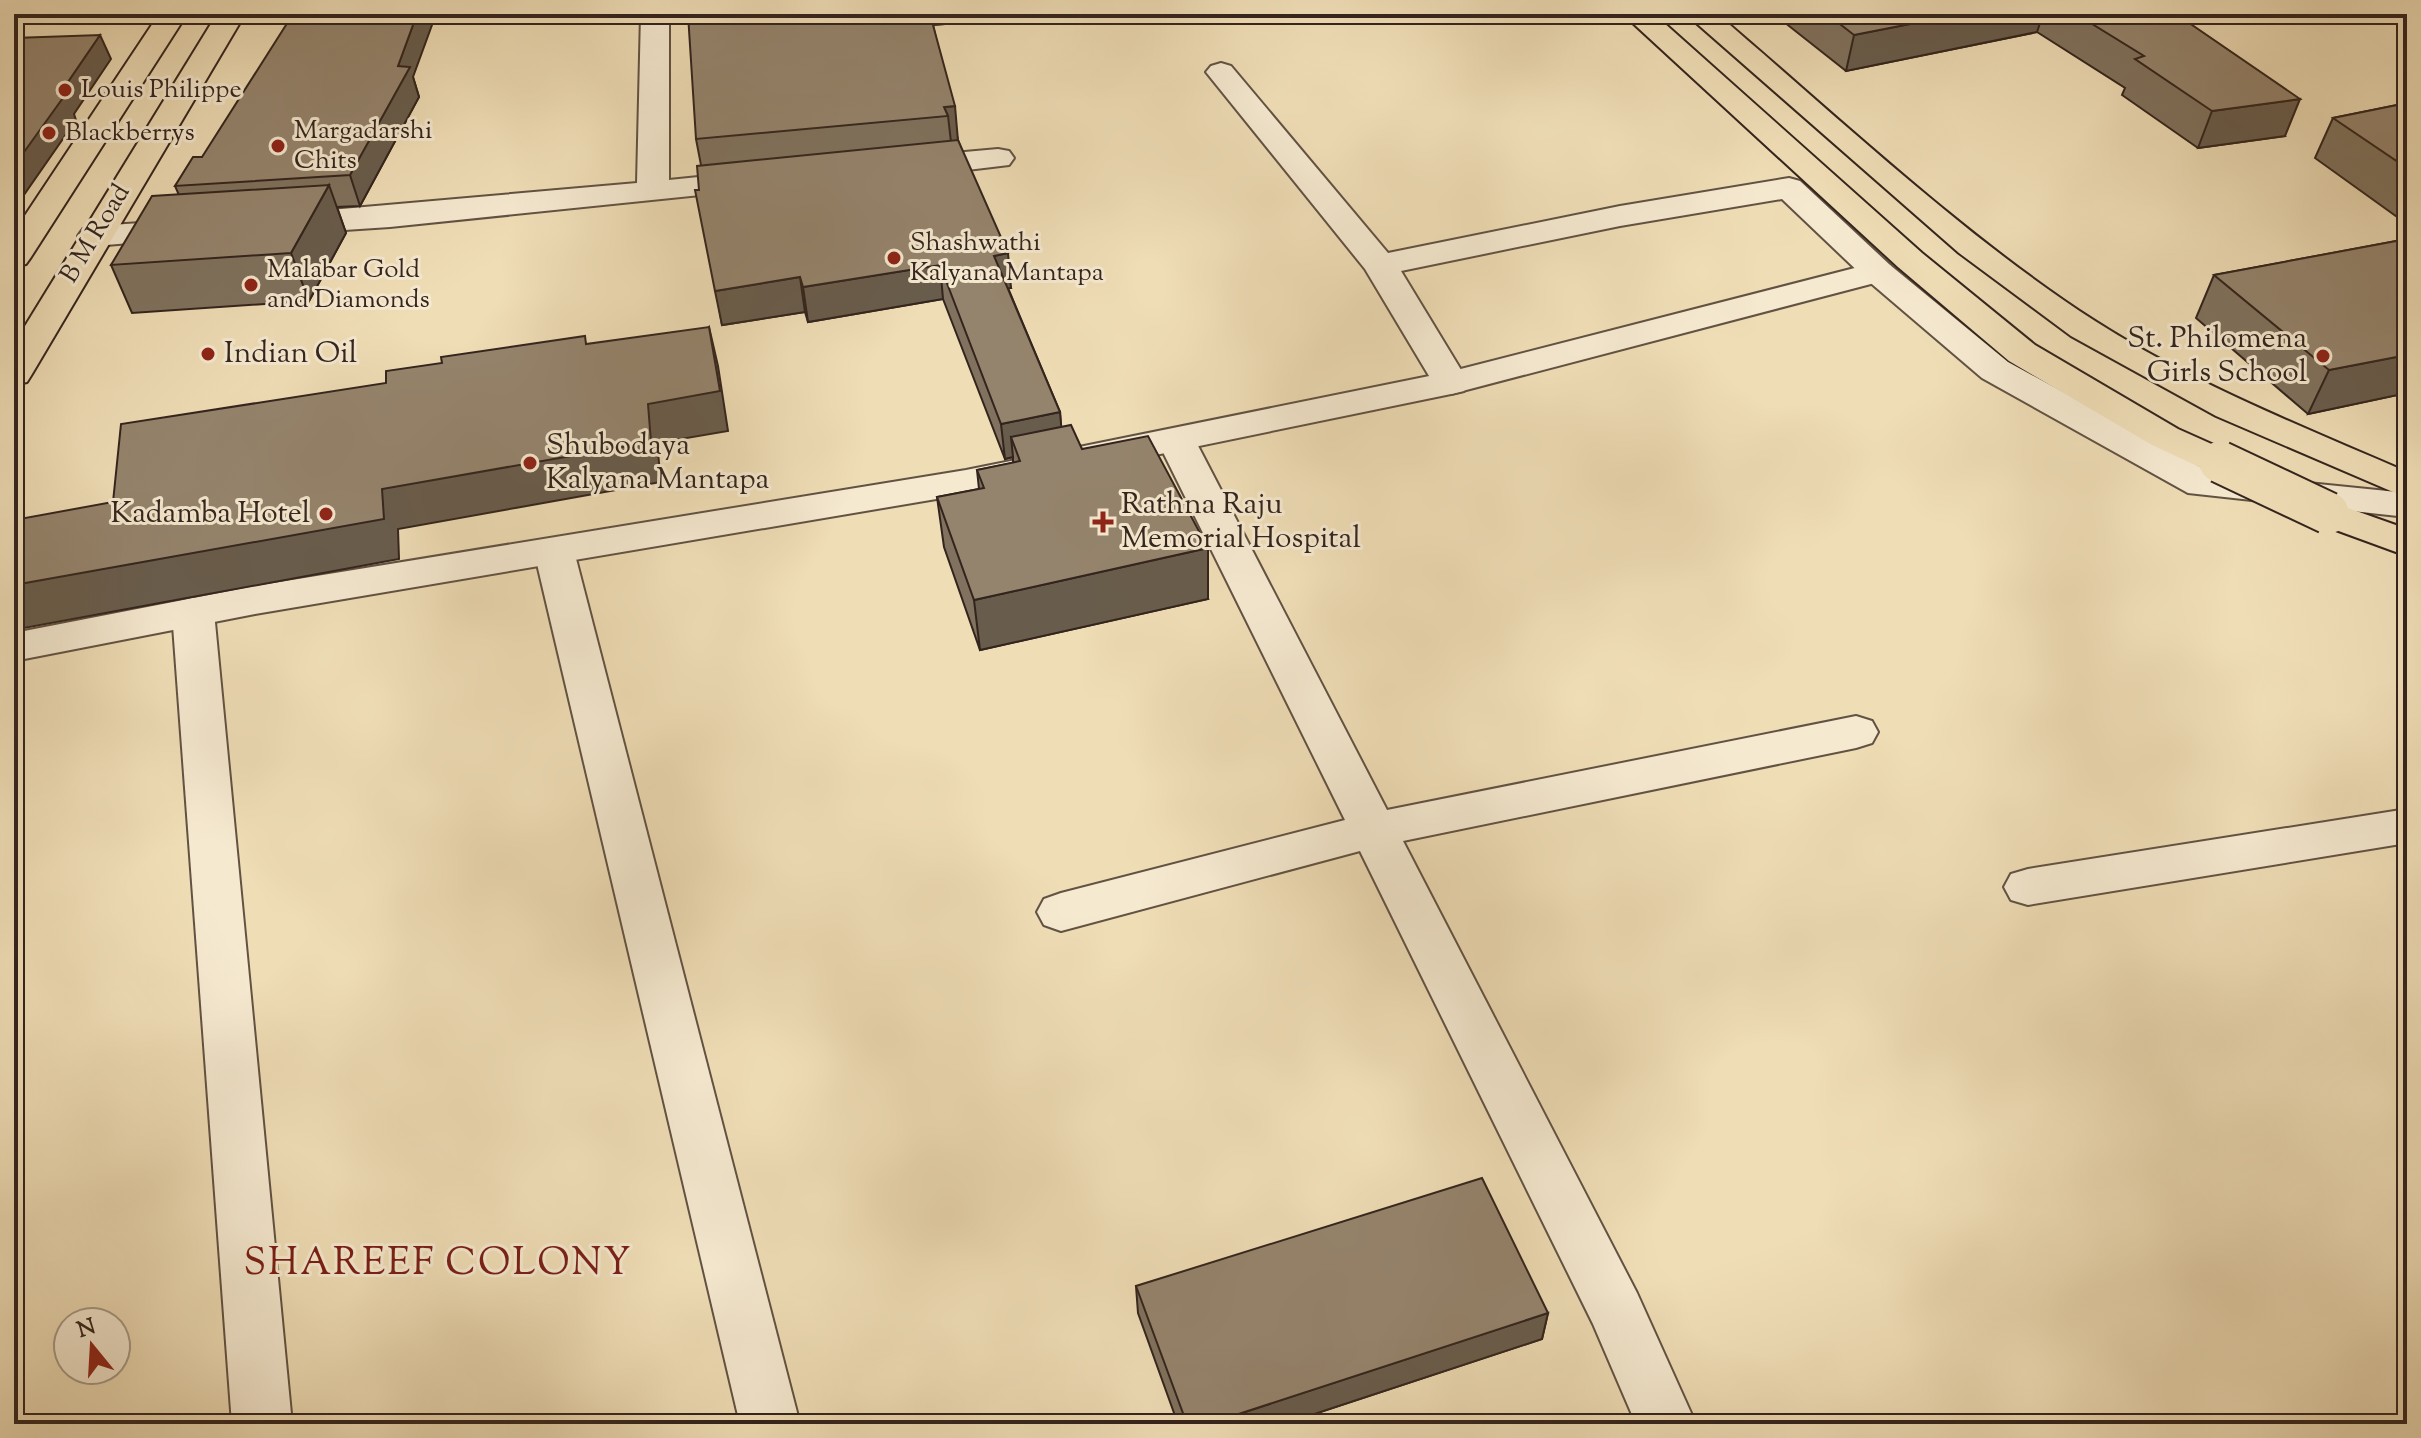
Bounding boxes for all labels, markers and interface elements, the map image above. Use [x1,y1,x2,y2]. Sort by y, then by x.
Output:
place label: Louis Philippe [81,72,242,109]
marker: Louis Philippe [56,81,74,99]
place label: Margadarshi Chits [294,113,433,180]
place label: Blackberrys [65,115,195,152]
marker: Blackberrys [40,124,58,142]
marker: Margadarshi Chits [269,137,287,155]
street label: B M Road [52,177,140,291]
place label: Shashwathi Kalyana Mantapa [910,225,1104,292]
marker: Shashwathi Kalyana Mantapa [885,249,903,267]
place label: Malabar Gold and Diamonds [267,252,430,319]
marker: Malabar Gold and Diamonds [242,276,260,294]
place label: St. Philomena Girls School [2127,318,2307,395]
place label: Indian Oil [224,333,357,376]
marker: Indian Oil [199,345,217,363]
marker: St. Philomena Girls School [2314,347,2332,365]
place label: Shubodaya Kalyana Mantapa [546,425,770,502]
marker: Shubodaya Kalyana Mantapa [521,454,539,472]
place label: Rathna Raju Memorial Hospital [1121,484,1361,561]
place label: Kadamba Hotel [111,493,310,536]
marker: Kadamba Hotel [317,505,335,523]
marker: Rathna Raju Memorial Hospital [1092,511,1114,533]
district label: SHAREEF COLONY [243,1238,633,1292]
north arrow [52,1306,132,1386]
text: N [73,1312,100,1348]

